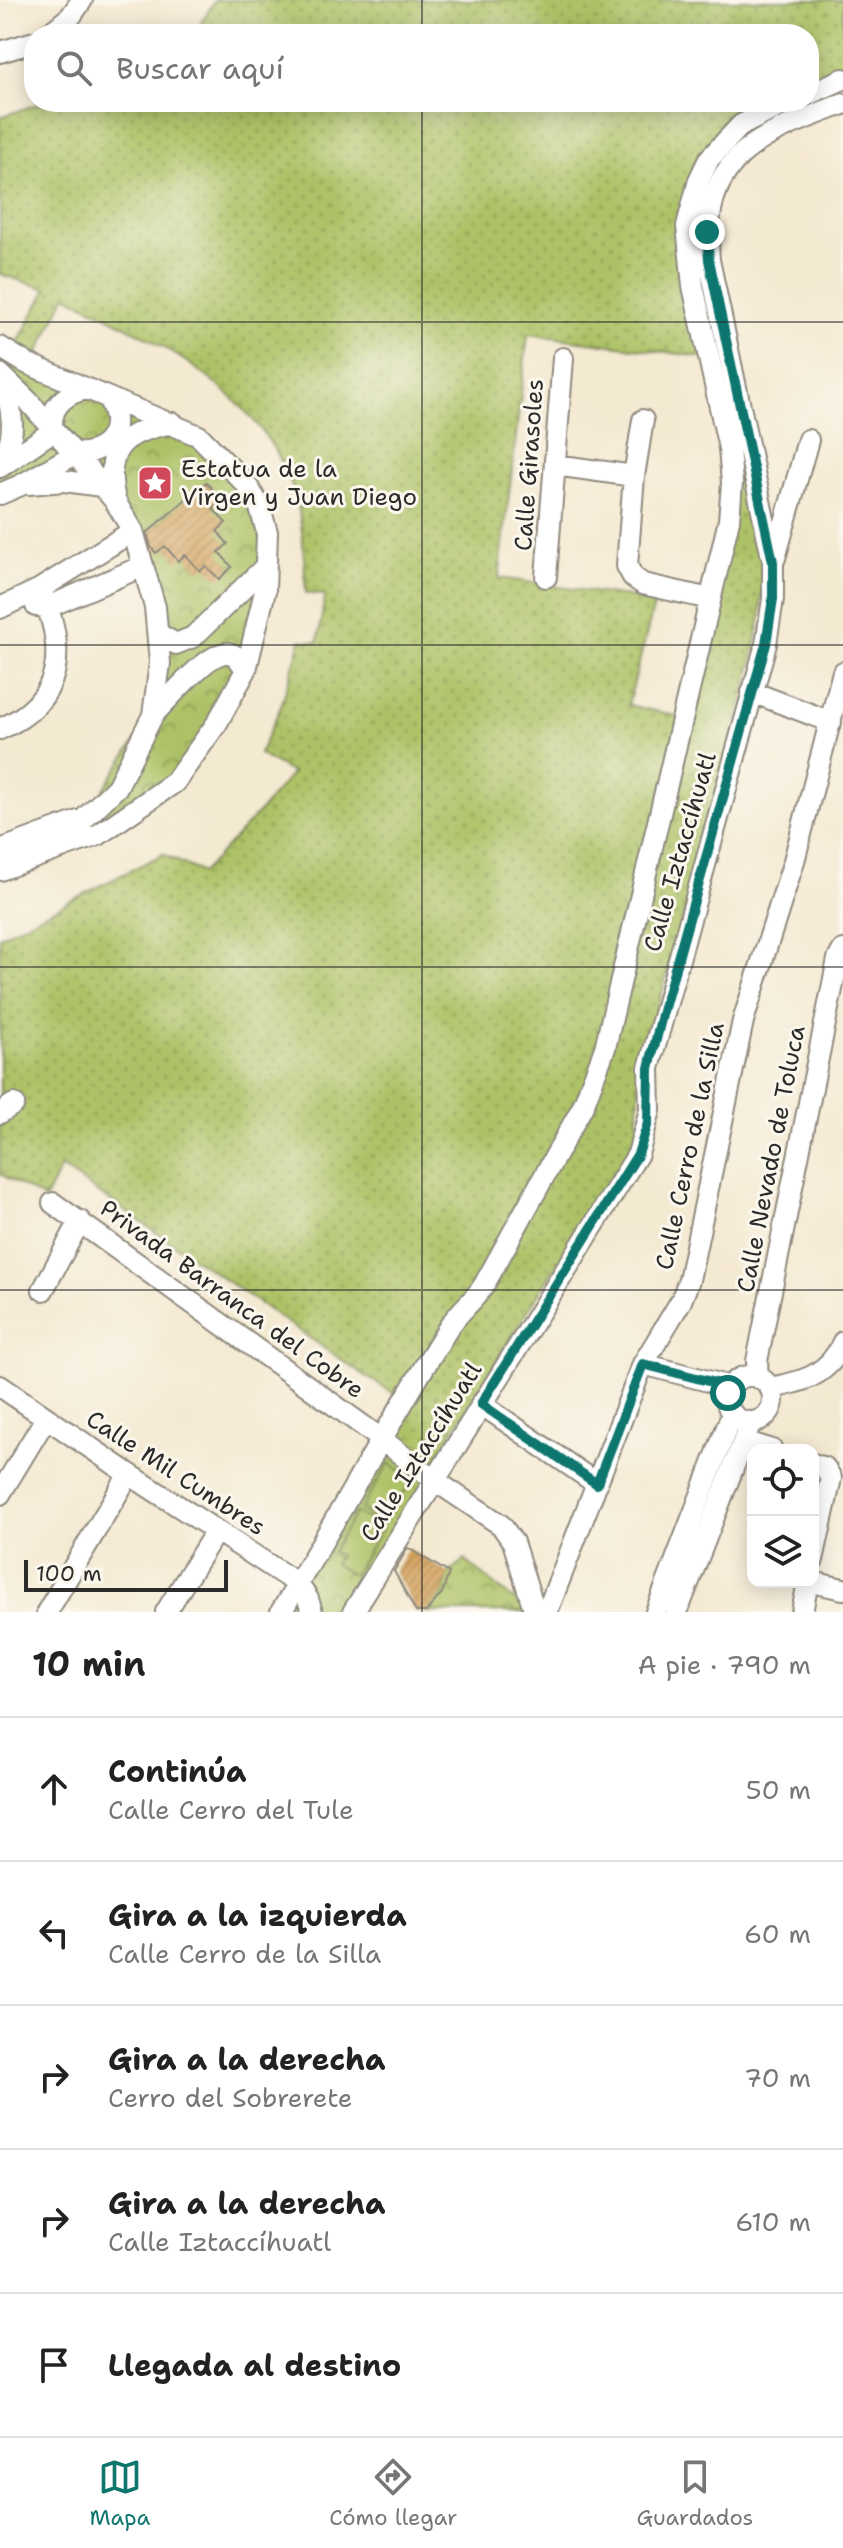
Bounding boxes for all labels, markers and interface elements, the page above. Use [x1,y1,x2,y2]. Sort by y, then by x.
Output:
search box [24,24,819,112]
icon: search [52,46,96,90]
text: Buscar aquí [116,48,284,89]
route end [689,214,725,250]
street label: Calle Girasoles [507,378,551,552]
place label: Estatua de la Virgen y Juan Diego [181,453,417,513]
place icon: Estatua de la Virgen y Juan Diego [136,464,174,502]
street label: Calle Iztaccíhuatl [636,748,724,955]
street label: Calle Cerro de la Silla [648,1019,732,1273]
street label: Calle Nevado de Toluca [729,1023,813,1295]
street label: Privada Barranca del Cobre [94,1192,370,1406]
street label: Calle Iztaccíhuatl [353,1356,490,1548]
route start [710,1375,746,1411]
street label: Calle Mil Cumbres [80,1403,272,1543]
map controls [747,1444,819,1588]
button: locate [747,1444,819,1516]
button: layers [747,1516,819,1588]
scale bar [24,1556,228,1592]
text: 100 m [36,1559,102,1588]
text: 10 min [32,1641,146,1687]
text: A pie · 790 m [638,1647,811,1682]
text: Continúa [108,1751,247,1792]
icon: ahead [32,1767,76,1811]
text: 50 m [746,1772,811,1807]
text: Calle Cerro del Tule [108,1792,354,1827]
text: Gira a la izquierda [108,1895,407,1936]
icon: left [32,1911,76,1955]
text: 60 m [744,1916,811,1951]
text: Calle Cerro de la Silla [108,1936,381,1971]
text: Gira a la derecha [108,2039,386,2080]
icon: right [32,2055,76,2099]
text: 70 m [744,2060,811,2095]
text: Cerro del Sobrerete [108,2080,353,2115]
text: Gira a la derecha [108,2183,386,2224]
icon: right [32,2199,76,2243]
text: 610 m [735,2204,811,2239]
text: Calle Iztaccíhuatl [108,2224,331,2259]
icon: arrive [32,2343,76,2387]
text: Llegada al destino [108,2345,401,2386]
tab: Mapa [89,2455,150,2532]
tab: Cómo llegar [329,2455,457,2532]
tab: Guardados [636,2455,754,2532]

